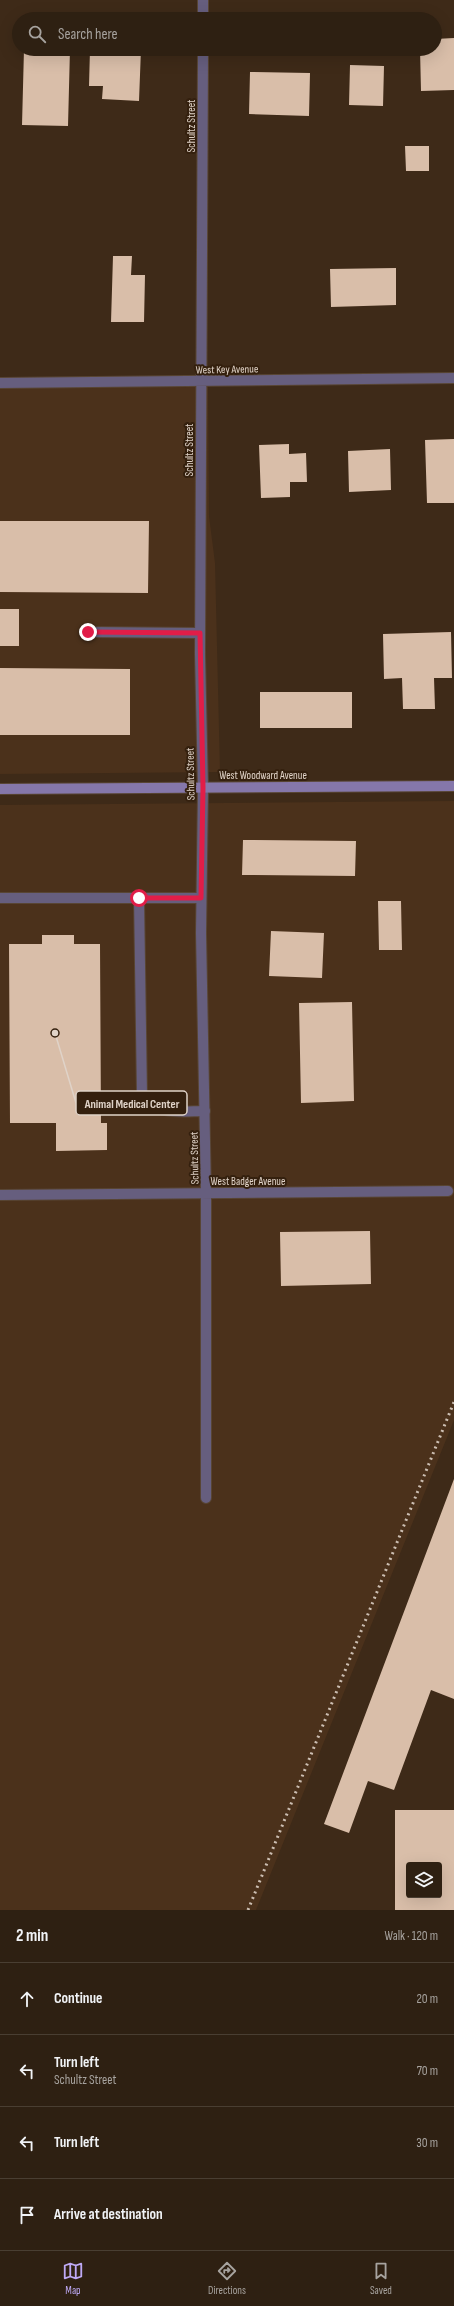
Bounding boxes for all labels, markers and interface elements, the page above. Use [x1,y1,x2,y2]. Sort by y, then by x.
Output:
search box [12,12,442,56]
icon: search [26,23,48,45]
text: Search here [58,25,118,44]
street label: Schultz Street [185,99,198,152]
street label: West Key Avenue [196,362,258,377]
street label: Schultz Street [183,423,196,476]
route end [79,623,97,641]
street label: Schultz Street [184,747,197,801]
street label: West Woodward Avenue [219,769,307,782]
route start [130,889,148,907]
callout: Animal Medical Center [76,1091,187,1115]
text: Animal Medical Center [84,1097,180,1112]
street label: Schultz Street [188,1131,201,1185]
street label: West Badger Avenue [211,1175,285,1188]
map controls [406,1862,442,1898]
button: layers [406,1862,442,1898]
text: 2 min [16,1926,48,1946]
text: Walk · 120 m [385,1928,438,1944]
icon: ahead [16,1988,38,2010]
text: Continue [54,1989,103,2008]
text: 20 m [416,1991,438,2007]
text: Turn left [54,2053,99,2072]
icon: left [16,2060,38,2082]
text: 70 m [417,2063,438,2079]
text: Schultz Street [54,2072,116,2088]
icon: left [16,2132,38,2154]
text: Turn left [54,2133,99,2152]
text: 30 m [416,2135,438,2151]
icon: arrive [16,2204,38,2226]
text: Arrive at destination [54,2205,163,2224]
tab: Map [62,2260,84,2297]
tab: Directions [208,2260,246,2297]
tab: Saved [370,2260,392,2297]

